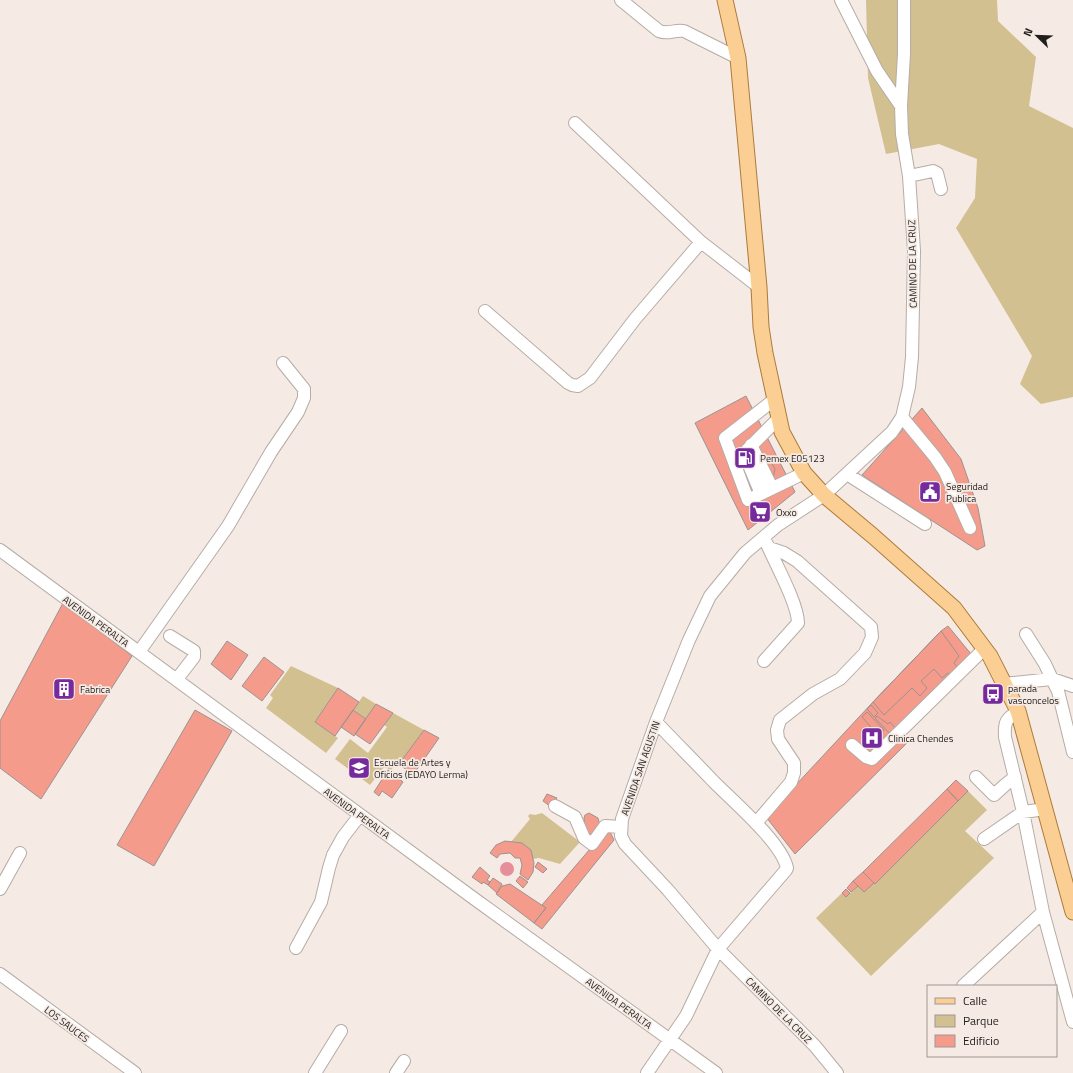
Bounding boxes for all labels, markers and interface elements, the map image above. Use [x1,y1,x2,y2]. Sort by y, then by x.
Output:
north arrow [1017,16,1057,56]
text: N [1019,25,1037,39]
street label: CAMINO DE LA CRUZ [904,220,921,308]
fuel station icon: Pemex E05123 [732,445,758,471]
place label: Pemex E05123 [760,451,825,466]
public building icon: Seguridad Publica [917,479,943,505]
place label: Seguridad Publica [946,479,988,506]
supermarket icon: Oxxo [747,499,773,525]
place label: Oxxo [776,505,797,520]
street label: AVENIDA PERALTA [59,592,132,651]
building icon: Fabrica [51,676,77,702]
bus stop icon: parada vasconcelos [980,681,1006,707]
place label: parada vasconcelos [1008,681,1059,708]
place label: Fabrica [80,682,110,697]
street label: AVENIDA SAN AGUSTIN [617,719,664,818]
hospital icon: Clinica Chendes [859,725,885,751]
place label: Clinica Chendes [888,731,954,746]
school or university icon: Escuela de Artes y Oficios (EDAYO Lerma) [346,755,372,781]
place label: Escuela de Artes y Oficios (EDAYO Lerma) [374,755,468,782]
street label: AVENIDA PERALTA [320,784,393,843]
street label: AVENIDA PERALTA [582,974,655,1033]
street label: CAMINO DE LA CRUZ [742,974,815,1047]
legend [927,985,1057,1057]
text: Calle [963,991,987,1010]
street label: LOS SAUCES [41,1003,92,1046]
text: Parque [963,1011,999,1030]
text: Edificio [963,1031,999,1050]

